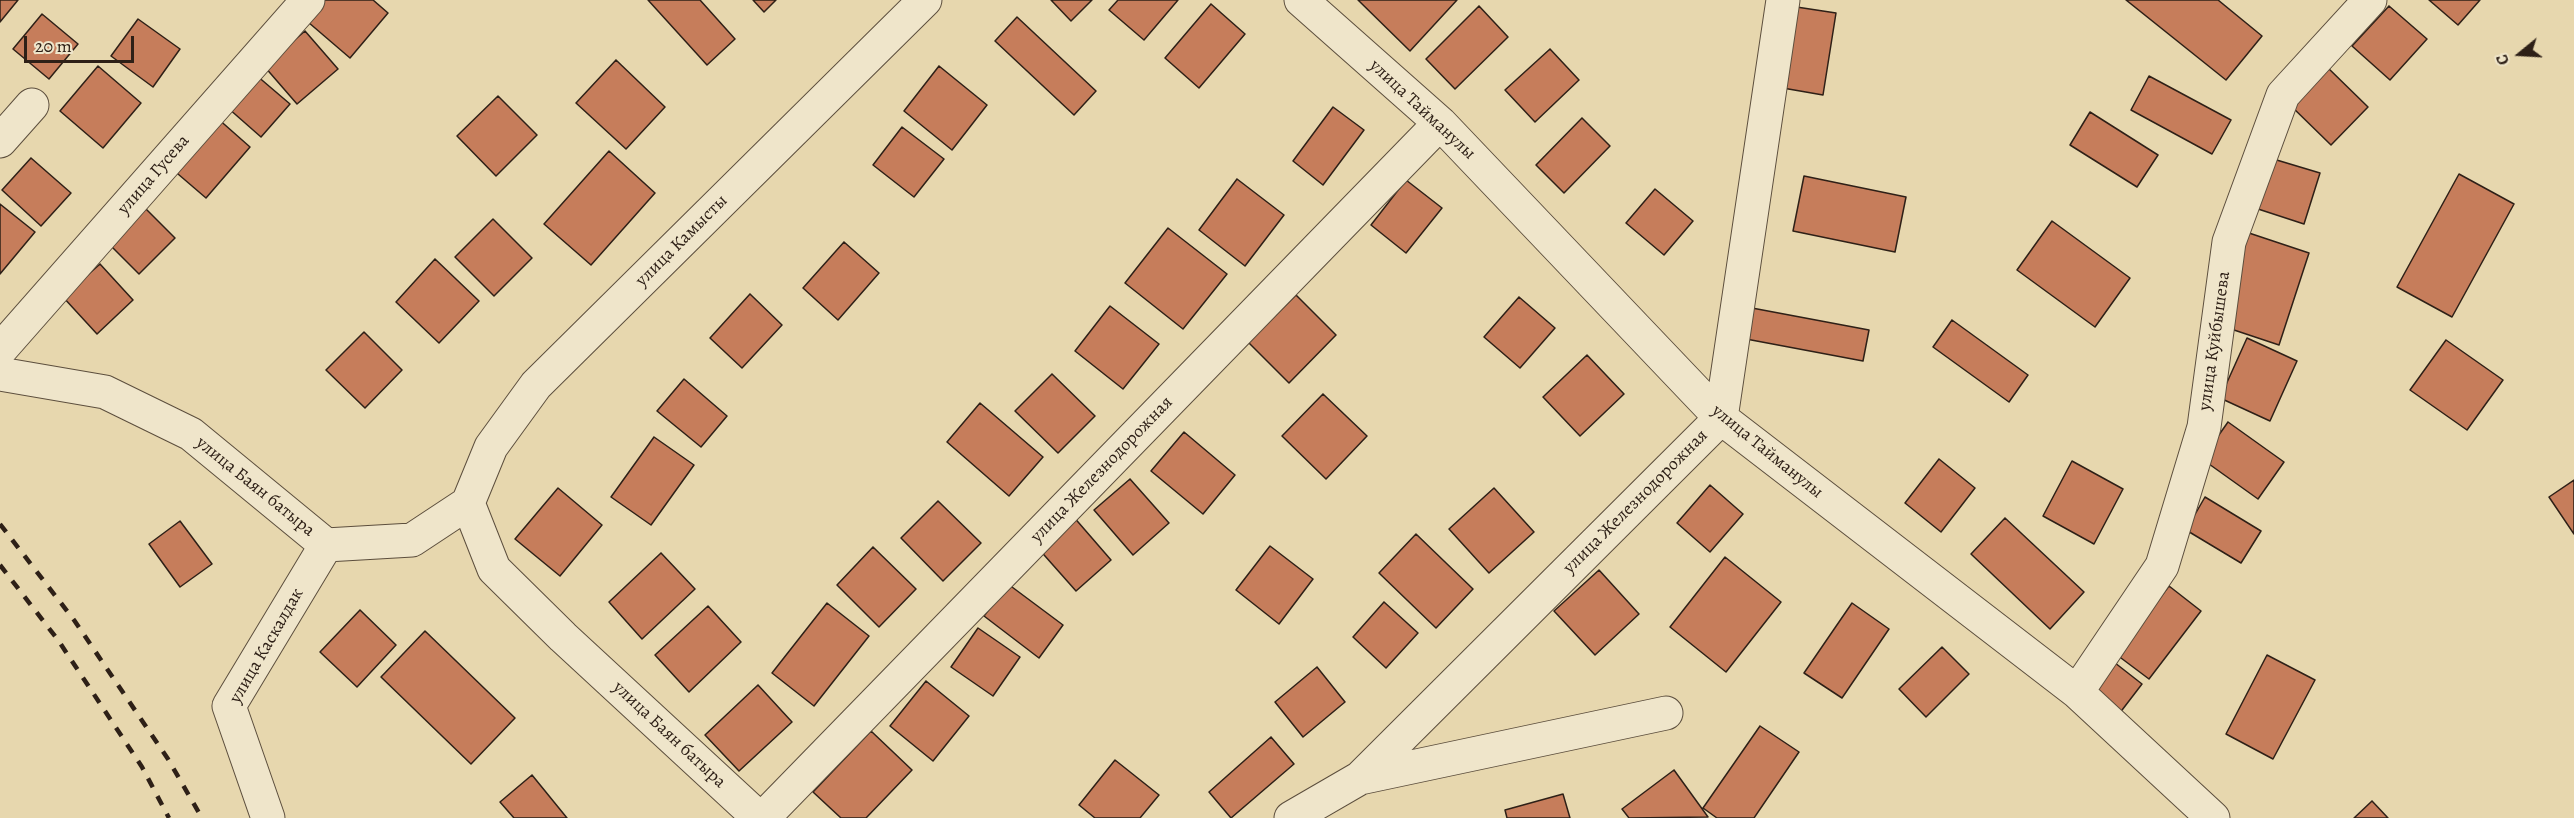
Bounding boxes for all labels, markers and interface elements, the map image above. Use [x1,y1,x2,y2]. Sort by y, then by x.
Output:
scale bar [27,24,136,62]
north arrow [2490,24,2550,84]
text: 20 m [35,34,72,58]
text: С [2491,51,2515,68]
street label: улица Тайманулы [1364,55,1480,165]
street label: улица Гусева [113,131,195,219]
street label: улица Камысты [632,191,732,291]
street label: улица Куйбышева [2195,270,2235,412]
street label: улица Железнодорожная [1026,392,1178,548]
street label: улица Тайманулы [1707,400,1827,504]
street label: улица Железнодорожная [1559,425,1713,579]
street label: улица Баян батыра [191,432,319,542]
street label: улица Каскалдак [225,584,309,708]
street label: улица Баян батыра [608,677,730,793]

